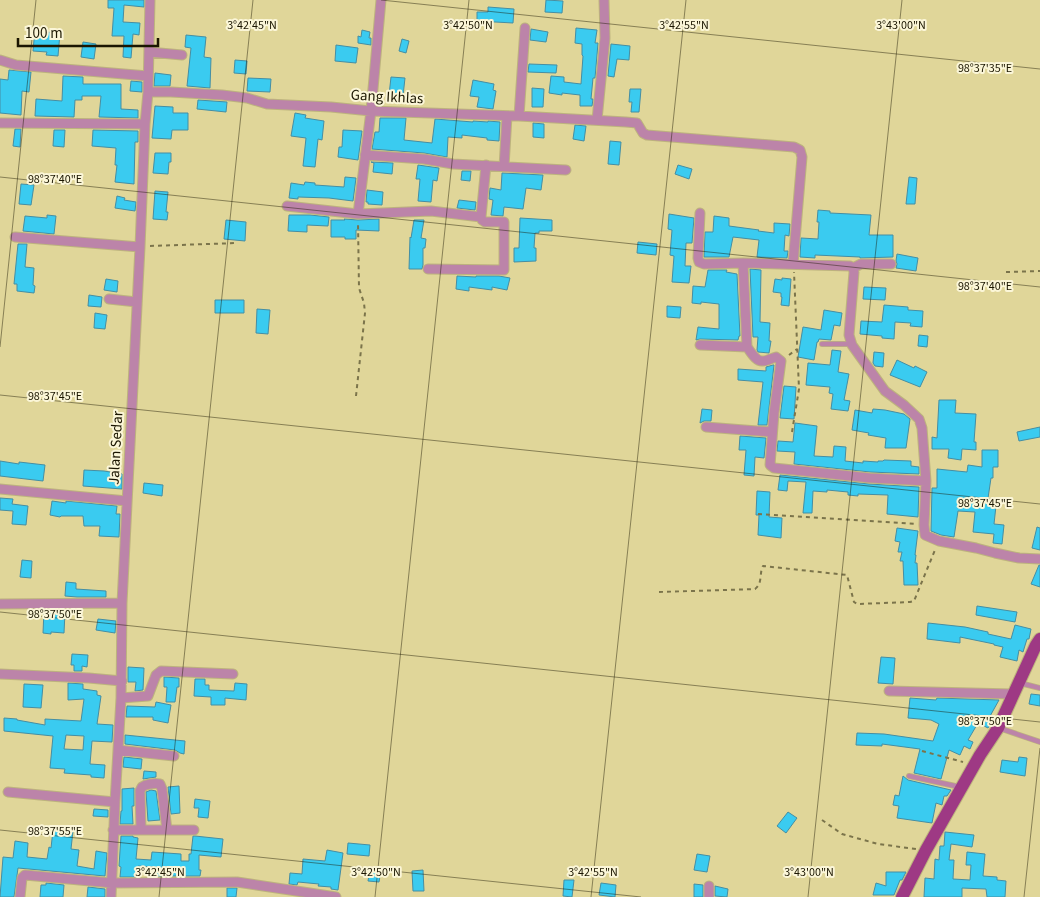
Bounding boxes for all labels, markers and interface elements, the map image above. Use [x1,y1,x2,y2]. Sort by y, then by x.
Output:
scale bar [18,15,158,47]
text: 3°42'45"N [227,17,277,34]
text: 3°42'50"N [443,17,493,34]
text: 3°42'55"N [659,17,709,34]
text: 3°43'00"N [876,17,926,34]
text: 100 m [25,23,63,44]
text: 98°37'35"E [958,60,1012,77]
street label: Gang Ikhlas [350,85,424,109]
text: 98°37'40"E [28,171,82,188]
text: 98°37'40"E [958,278,1012,295]
text: 98°37'45"E [28,388,82,405]
street label: Jalan Sedar [104,410,128,485]
text: 98°37'45"E [958,495,1012,512]
text: 98°37'50"E [28,606,82,623]
text: 98°37'50"E [958,713,1012,730]
text: 98°37'55"E [28,823,82,840]
text: 3°42'45"N [135,864,185,881]
text: 3°42'50"N [351,864,401,881]
text: 3°42'55"N [568,864,618,881]
text: 3°43'00"N [784,864,834,881]

